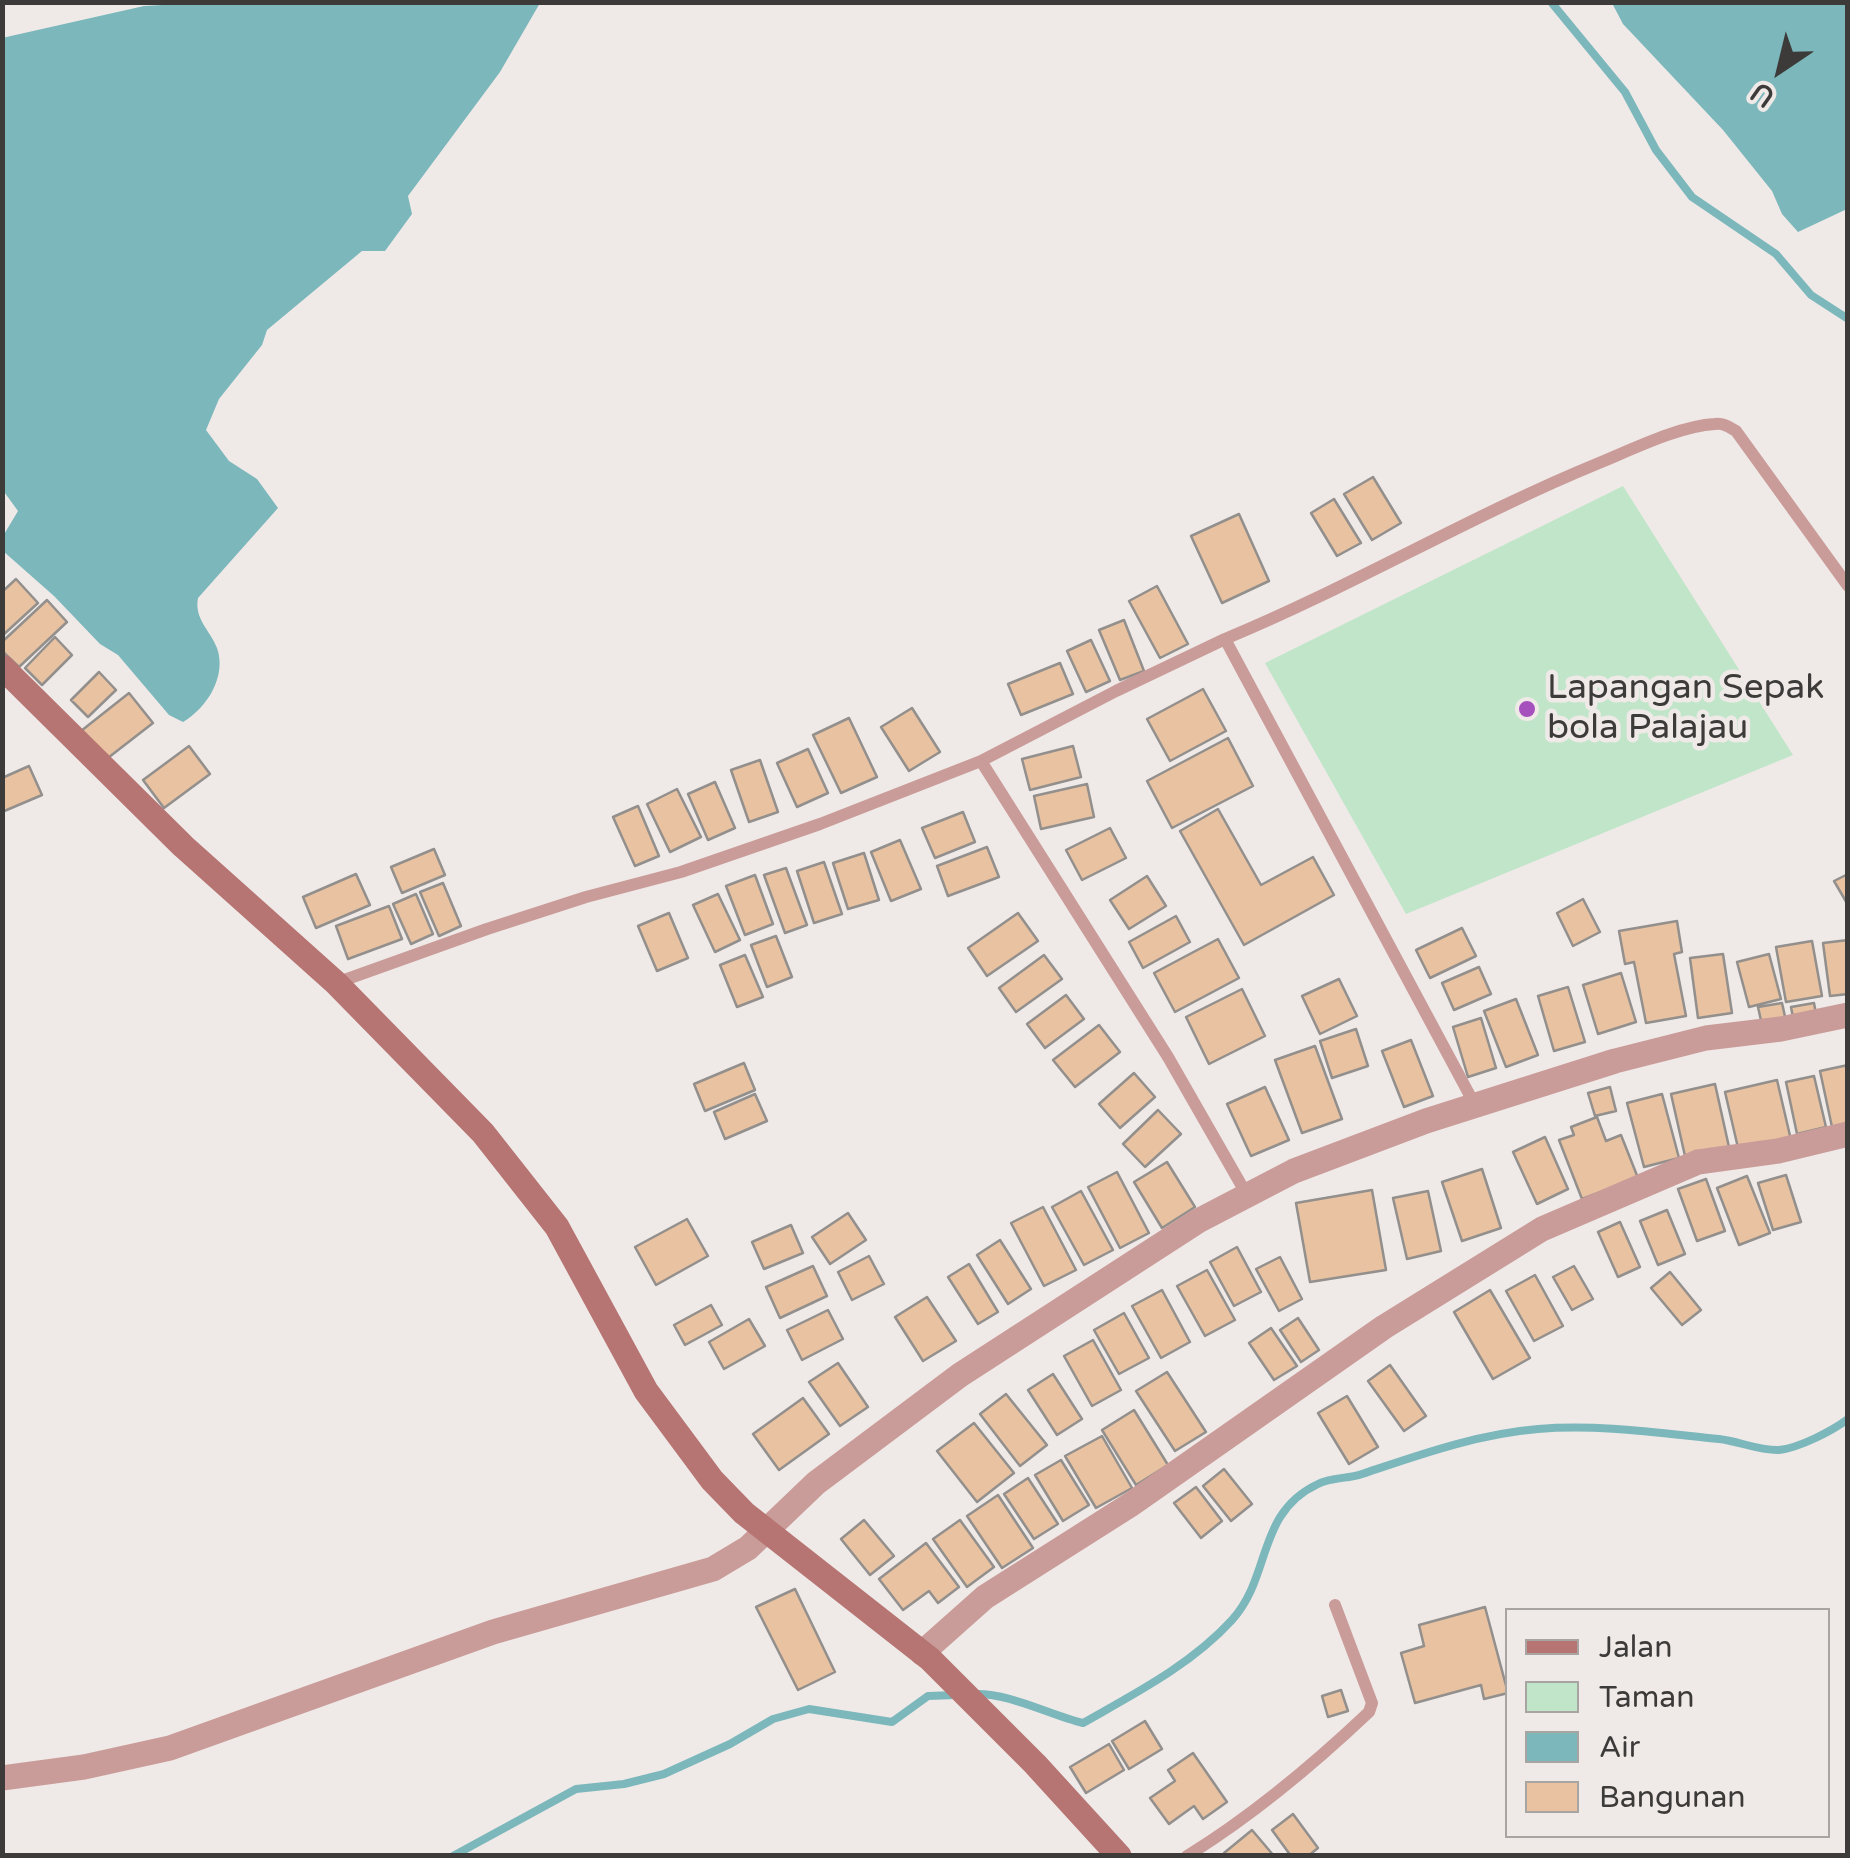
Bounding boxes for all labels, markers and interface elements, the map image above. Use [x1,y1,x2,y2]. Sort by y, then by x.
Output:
north arrow [1730,20,1830,120]
text: U [1744,75,1781,115]
place label: Lapangan Sepak bola Palajau [1547,668,1824,750]
marker: Lapangan Sepak bola Palajau [1516,698,1538,720]
legend [1505,1608,1830,1838]
text: Jalan [1599,1629,1672,1666]
text: Taman [1599,1679,1694,1716]
text: Air [1599,1729,1640,1766]
text: Bangunan [1599,1779,1746,1816]

